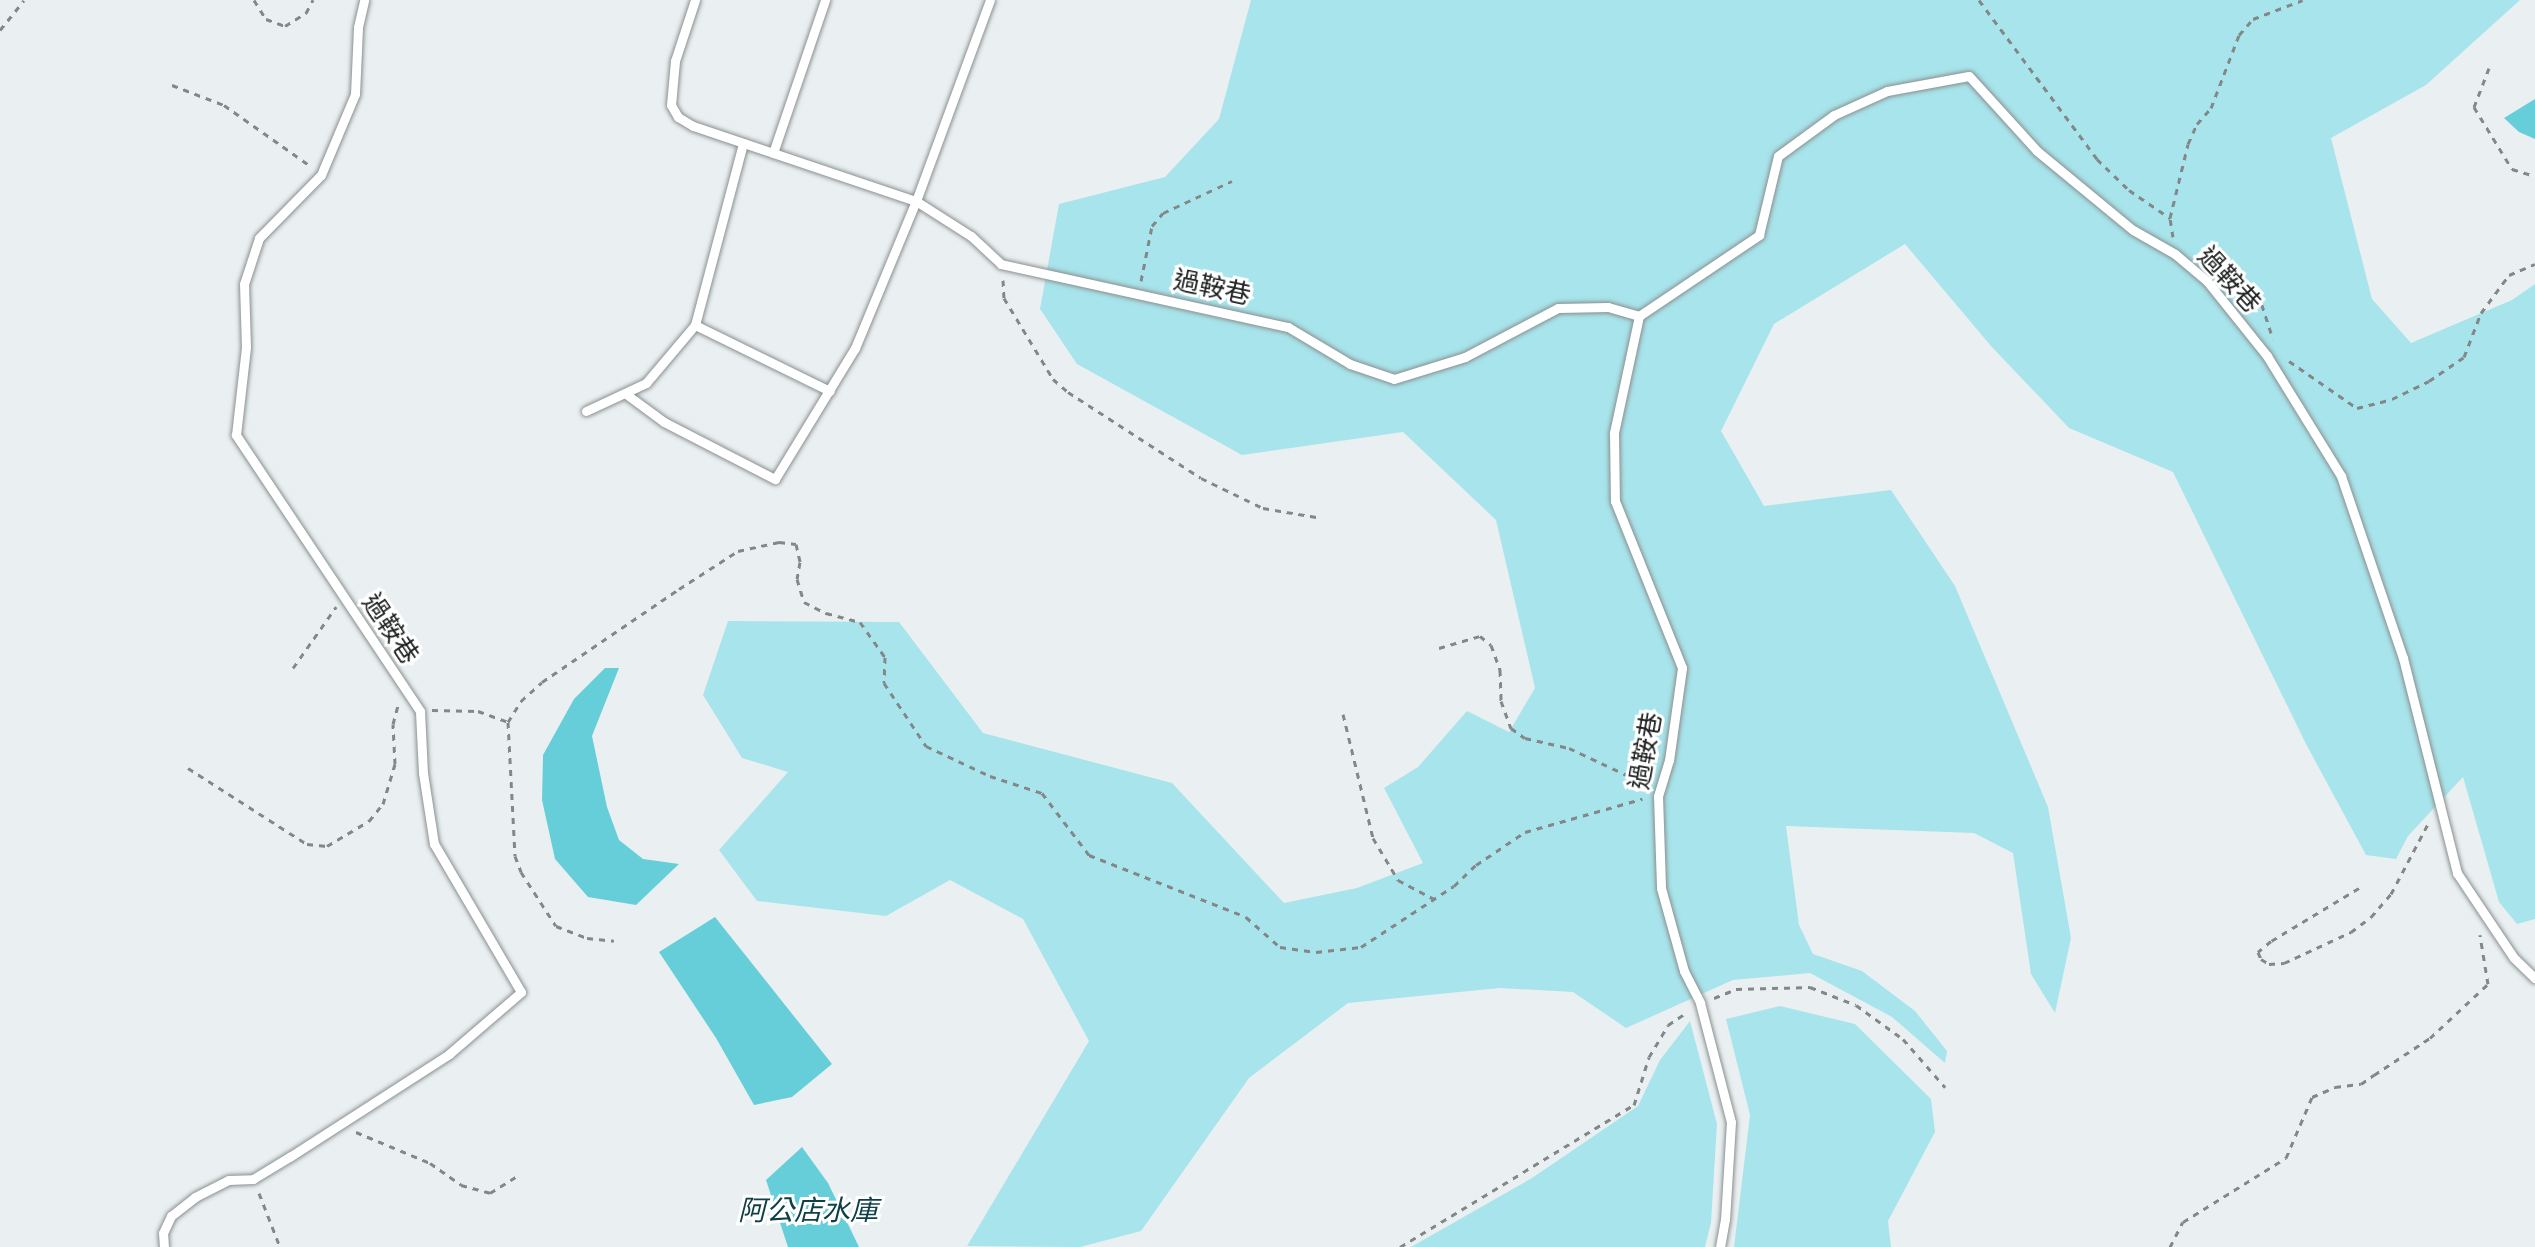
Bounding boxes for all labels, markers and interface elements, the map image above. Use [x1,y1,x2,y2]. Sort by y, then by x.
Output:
street label: 過鞍巷 [2191,241,2267,319]
street label: 過鞍巷 [1171,265,1253,311]
street label: 過鞍巷 [355,588,425,670]
street label: 過鞍巷 [1624,710,1668,792]
water label: 阿公店水庫 [738,1194,878,1228]

